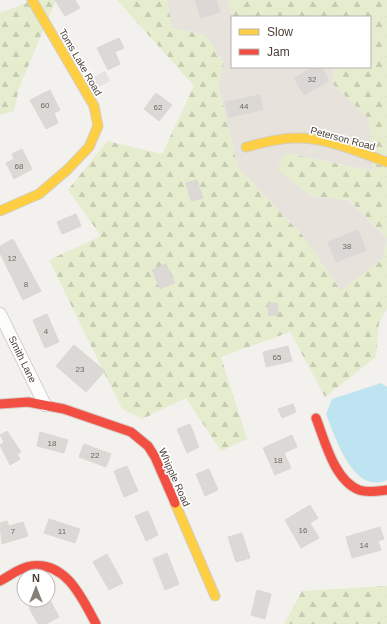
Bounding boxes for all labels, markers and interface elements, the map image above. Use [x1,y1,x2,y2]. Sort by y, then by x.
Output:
legend [231,16,371,68]
text: Slow [267,25,293,39]
street label: Toms Lake Road [57,27,104,97]
text: Jam [267,45,290,59]
house number: 32 [308,75,317,84]
house number: 60 [41,101,50,110]
house number: 44 [240,102,249,111]
house number: 62 [154,103,163,112]
street label: Peterson Road [309,125,377,152]
house number: 68 [15,162,24,171]
house number: 38 [343,242,352,251]
house number: 12 [8,254,17,263]
house number: 8 [24,280,29,289]
house number: 4 [44,327,49,336]
street label: Smith Lane [7,334,39,385]
house number: 65 [273,353,282,362]
house number: 23 [76,365,85,374]
house number: 18 [48,439,57,448]
street label: Whipple Road [157,446,192,508]
house number: 22 [91,451,100,460]
house number: 18 [274,456,283,465]
house number: 16 [299,526,308,535]
house number: 7 [11,527,16,536]
house number: 11 [58,527,67,536]
house number: 14 [360,541,369,550]
north arrow [16,568,56,608]
text: N [32,572,40,584]

